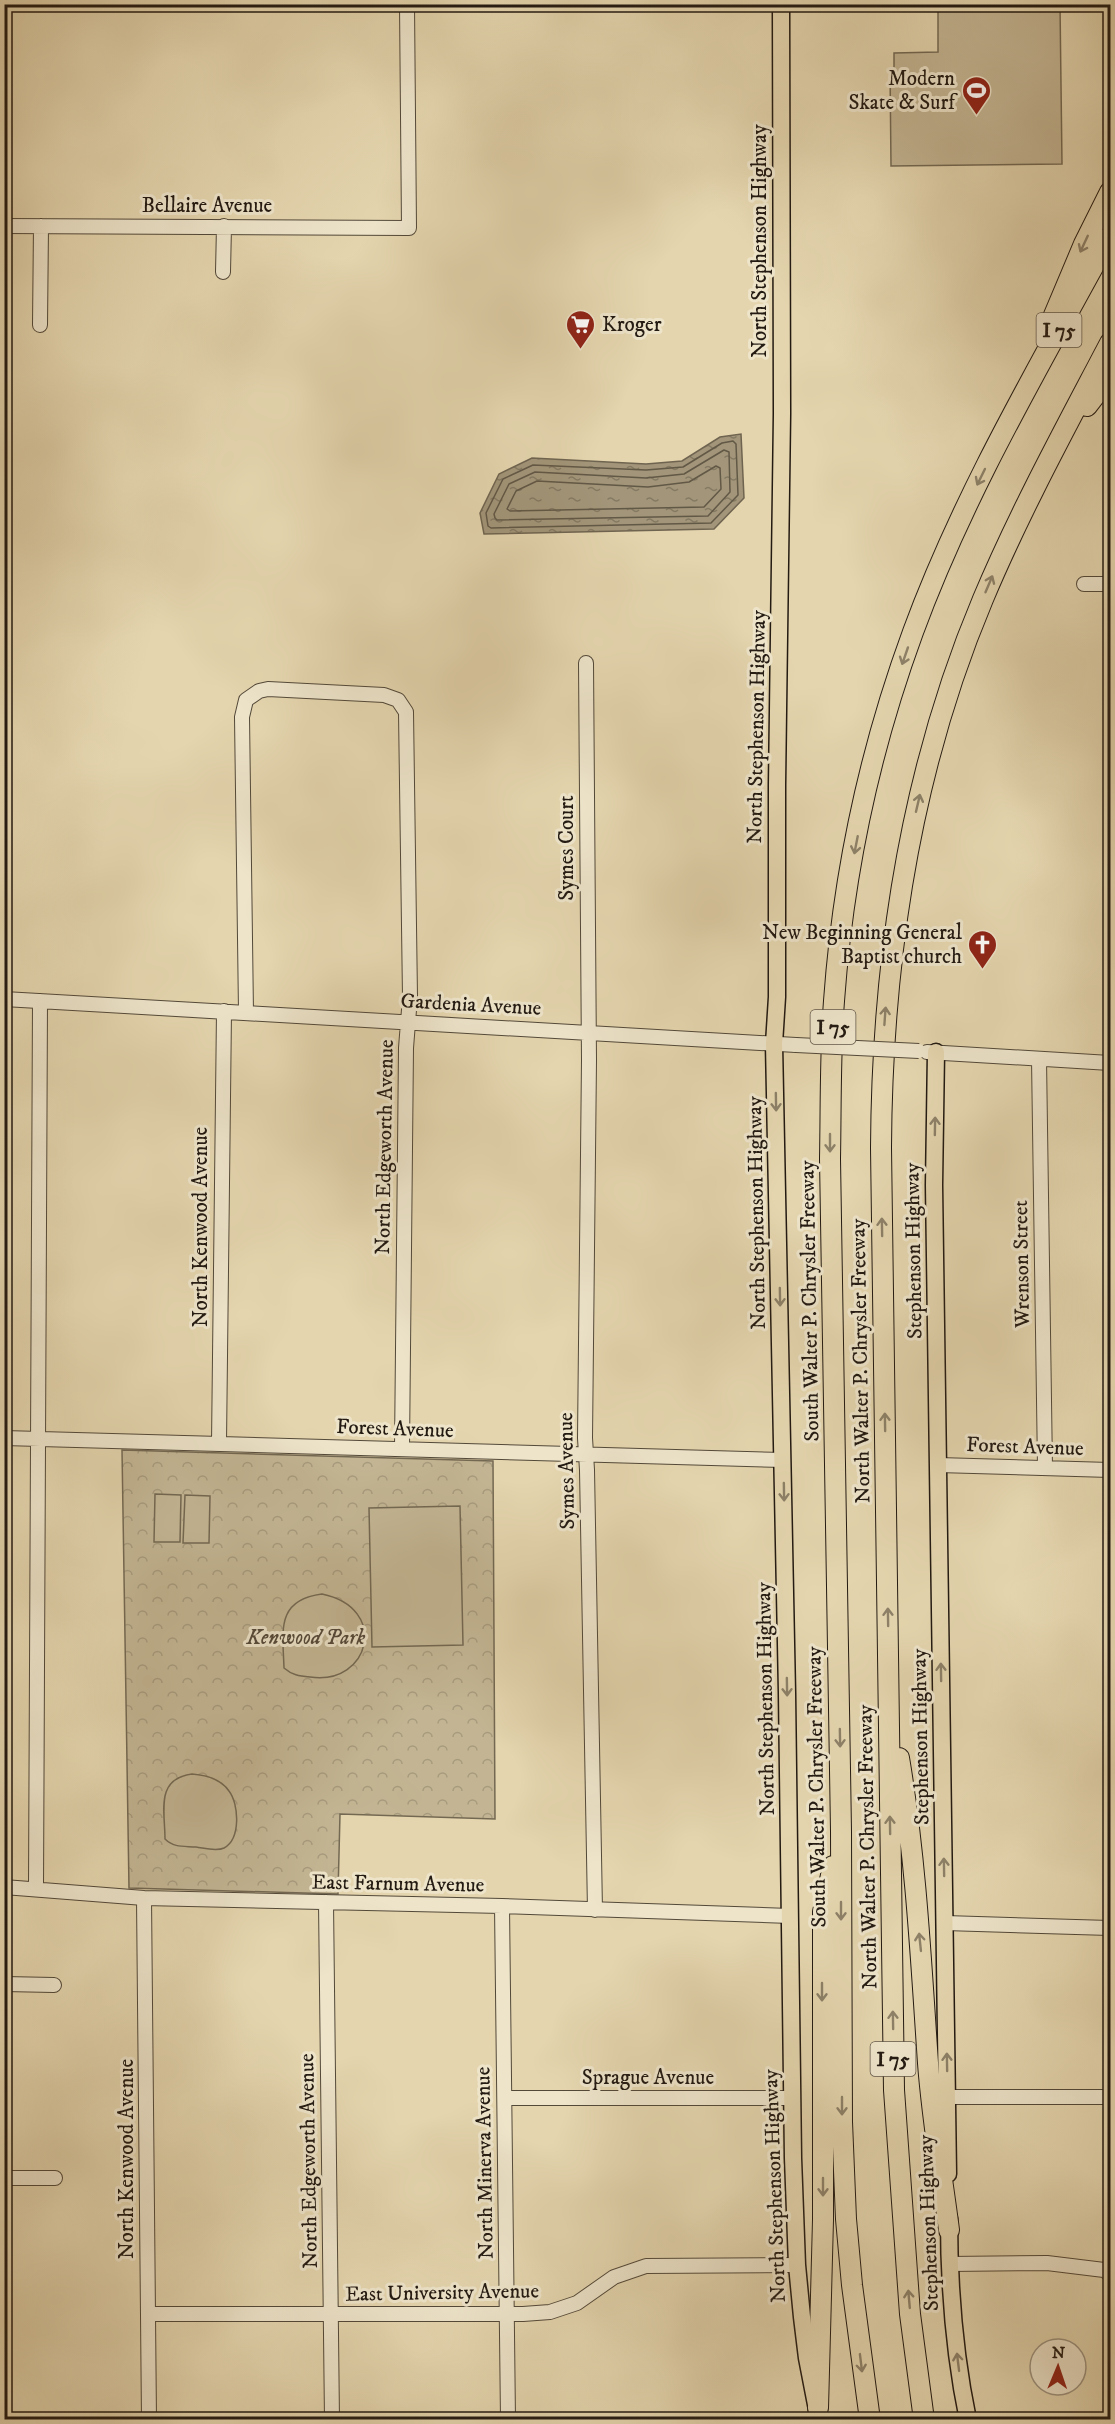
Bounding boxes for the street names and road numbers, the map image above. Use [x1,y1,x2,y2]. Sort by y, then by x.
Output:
street label: North Stephenson Highway [747,123,773,358]
street label: Bellaire Avenue [142,193,273,219]
road number: I 75 [1036,313,1082,347]
street label: North Stephenson Highway [742,609,772,844]
street label: Symes Court [554,795,580,901]
street label: Gardenia Avenue [400,988,542,1022]
road number: I 75 [810,1010,856,1044]
street label: North Edgeworth Avenue [370,1039,400,1255]
street label: North Stephenson Highway [742,1095,772,1330]
street label: North Kenwood Avenue [188,1126,214,1327]
street label: South Walter P. Chrysler Freeway [795,1159,825,1442]
street label: Stephenson Highway [899,1161,929,1339]
street label: Wrenson Street [1008,1200,1036,1329]
street label: North Walter P. Chrysler Freeway [846,1217,876,1504]
street label: Symes Avenue [553,1412,581,1530]
street label: Forest Avenue [336,1414,454,1444]
street label: Forest Avenue [966,1432,1084,1462]
street label: North Stephenson Highway [751,1581,781,1816]
street label: South Walter P. Chrysler Freeway [802,1645,832,1928]
street label: Stephenson Highway [906,1647,936,1825]
street label: North Walter P. Chrysler Freeway [853,1703,883,1990]
street label: East Farnum Avenue [311,1869,485,1899]
road number: I 75 [870,2042,916,2076]
street label: North Edgeworth Avenue [294,2053,324,2269]
street label: North Kenwood Avenue [114,2058,140,2259]
street label: Sprague Avenue [582,2065,714,2091]
street label: North Minerva Avenue [470,2066,500,2259]
street label: North Stephenson Highway [758,2068,792,2303]
street label: Stephenson Highway [913,2133,945,2312]
street label: East University Avenue [345,2278,540,2308]

